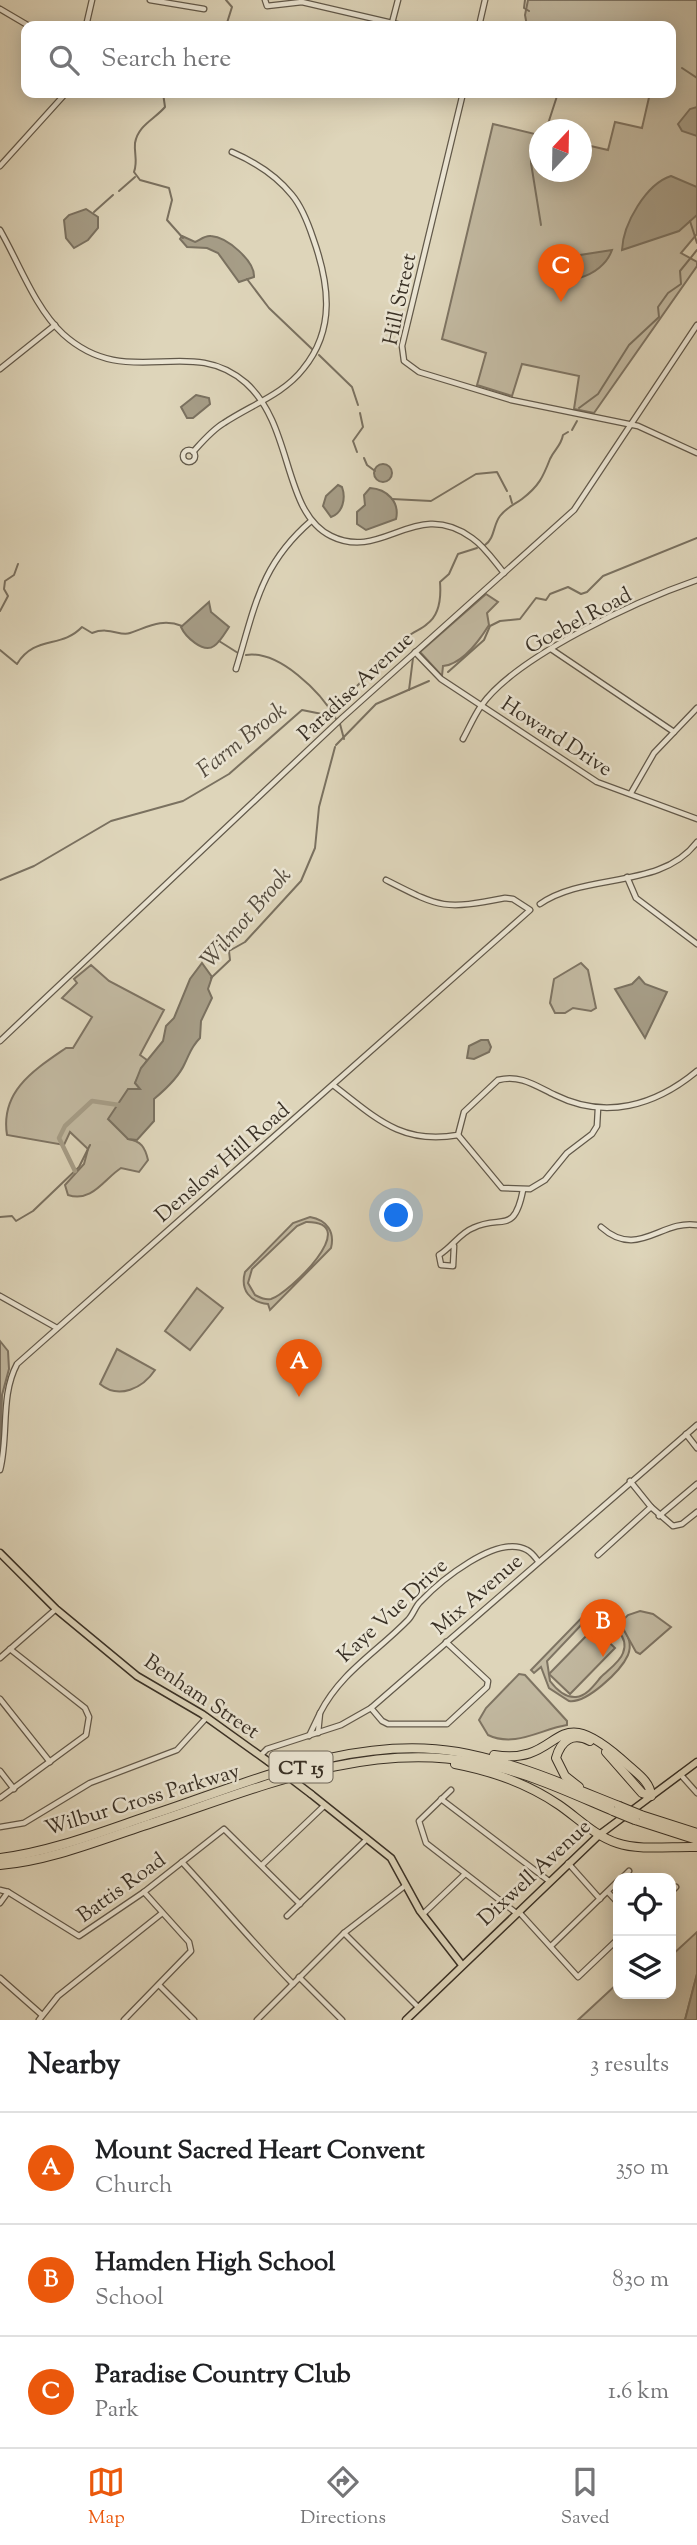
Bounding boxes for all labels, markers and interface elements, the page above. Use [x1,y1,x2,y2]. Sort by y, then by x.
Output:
search box [21,21,676,98]
icon: search [45,41,83,79]
text: Search here [101,41,231,78]
north arrow [529,119,592,182]
pin: C [538,244,584,302]
street label: Hill Street [377,251,425,348]
street label: Goebel Road [520,581,638,662]
street label: Paradise Avenue [292,626,421,749]
street label: Howard Drive [494,690,617,785]
water label: Farm Brook [190,695,295,787]
water label: Wilmot Brook [194,861,300,976]
street label: Denslow Hill Road [149,1096,297,1231]
your location [379,1198,413,1232]
pin: A [276,1339,322,1397]
street label: Mix Avenue [426,1548,530,1643]
street label: Kaye Vue Drive [331,1552,455,1671]
pin: B [580,1599,626,1657]
street label: Benham Street [137,1648,265,1747]
road number: CT 15 [270,1751,332,1782]
street label: Wilbur Cross Parkway [41,1757,244,1845]
street label: Dixwell Avenue [472,1813,599,1934]
street label: Battis Road [72,1846,173,1931]
map controls [613,1873,676,1999]
button: locate [613,1873,676,1936]
button: layers [613,1936,676,1999]
text: Nearby [28,2044,120,2087]
text: 3 results [590,2049,669,2082]
text: Mount Sacred Heart Convent [95,2133,425,2170]
text: A [42,2152,60,2185]
text: 350 m [616,2152,669,2185]
text: Church [95,2170,173,2203]
text: Hamden High School [95,2245,335,2282]
text: B [44,2264,58,2297]
text: 830 m [612,2264,669,2297]
text: School [95,2282,164,2315]
text: Paradise Country Club [95,2357,351,2394]
text: C [42,2376,60,2409]
text: 1.6 km [608,2376,669,2409]
text: Park [95,2394,139,2427]
tab: Map [87,2463,125,2532]
tab: Directions [300,2463,386,2532]
tab: Saved [561,2463,610,2532]

